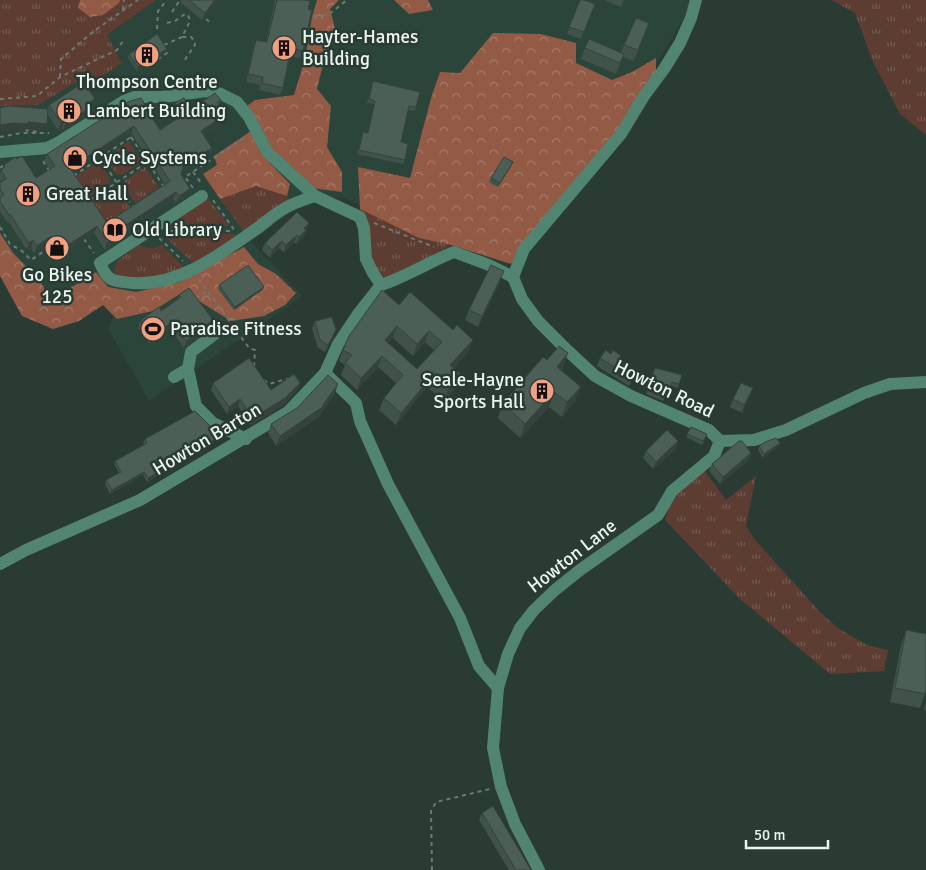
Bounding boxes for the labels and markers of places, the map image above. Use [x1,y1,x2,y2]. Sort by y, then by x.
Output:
place label: Hayter-Hames Building [302,25,418,71]
building icon: Hayter-Hames Building [271,35,297,61]
building icon: Thompson Centre [134,42,160,68]
place label: Thompson Centre [76,70,218,94]
building icon: Lambert Building [56,98,82,124]
place label: Lambert Building [86,99,226,123]
shop icon: Cycle Systems [62,145,88,171]
place label: Cycle Systems [92,146,207,170]
building icon: Great Hall [15,181,41,207]
place label: Great Hall [46,182,128,206]
library icon: Old Library [102,217,128,243]
place label: Old Library [132,218,222,242]
shop icon: Go Bikes 125 [44,235,70,261]
place label: Go Bikes 125 [22,263,92,309]
sports icon: Paradise Fitness [140,316,166,342]
place label: Paradise Fitness [170,317,302,341]
place label: Seale-Hayne Sports Hall [422,368,524,414]
building icon: Seale-Hayne Sports Hall [529,378,555,404]

